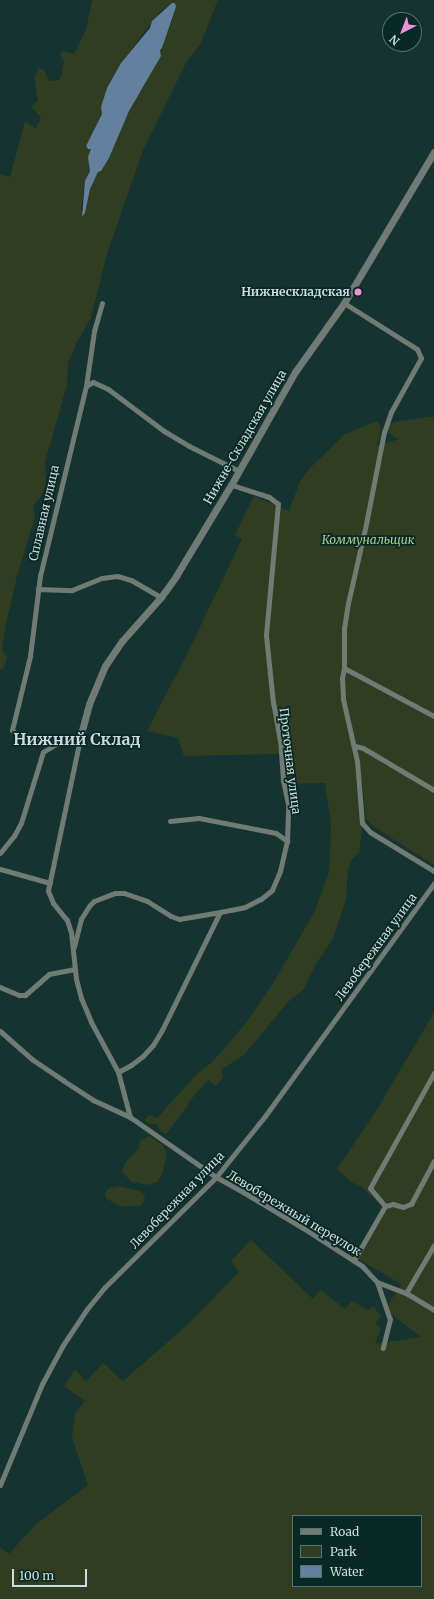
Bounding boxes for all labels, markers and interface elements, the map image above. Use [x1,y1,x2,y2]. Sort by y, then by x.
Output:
north arrow [382,12,422,52]
text: N [387,32,403,48]
place label: Нижнескладская [241,285,350,299]
marker: Нижнескладская [353,287,363,297]
street label: Нижне-Складская улица [201,367,289,507]
street label: Сплавная улица [26,464,62,562]
park label: Коммунальщик [322,533,414,547]
street label: Проточная улица [276,707,304,815]
district label: Нижний Склад [13,729,141,749]
street label: Левобережная улица [332,890,420,1004]
street label: Левобережная улица [127,1148,227,1252]
street label: Левобережный переулок [224,1167,364,1259]
legend [292,1515,422,1587]
text: Road [330,1524,359,1539]
text: Park [330,1544,357,1559]
scale bar [14,1561,89,1587]
text: Water [330,1564,364,1579]
text: 100 m [19,1568,54,1583]

